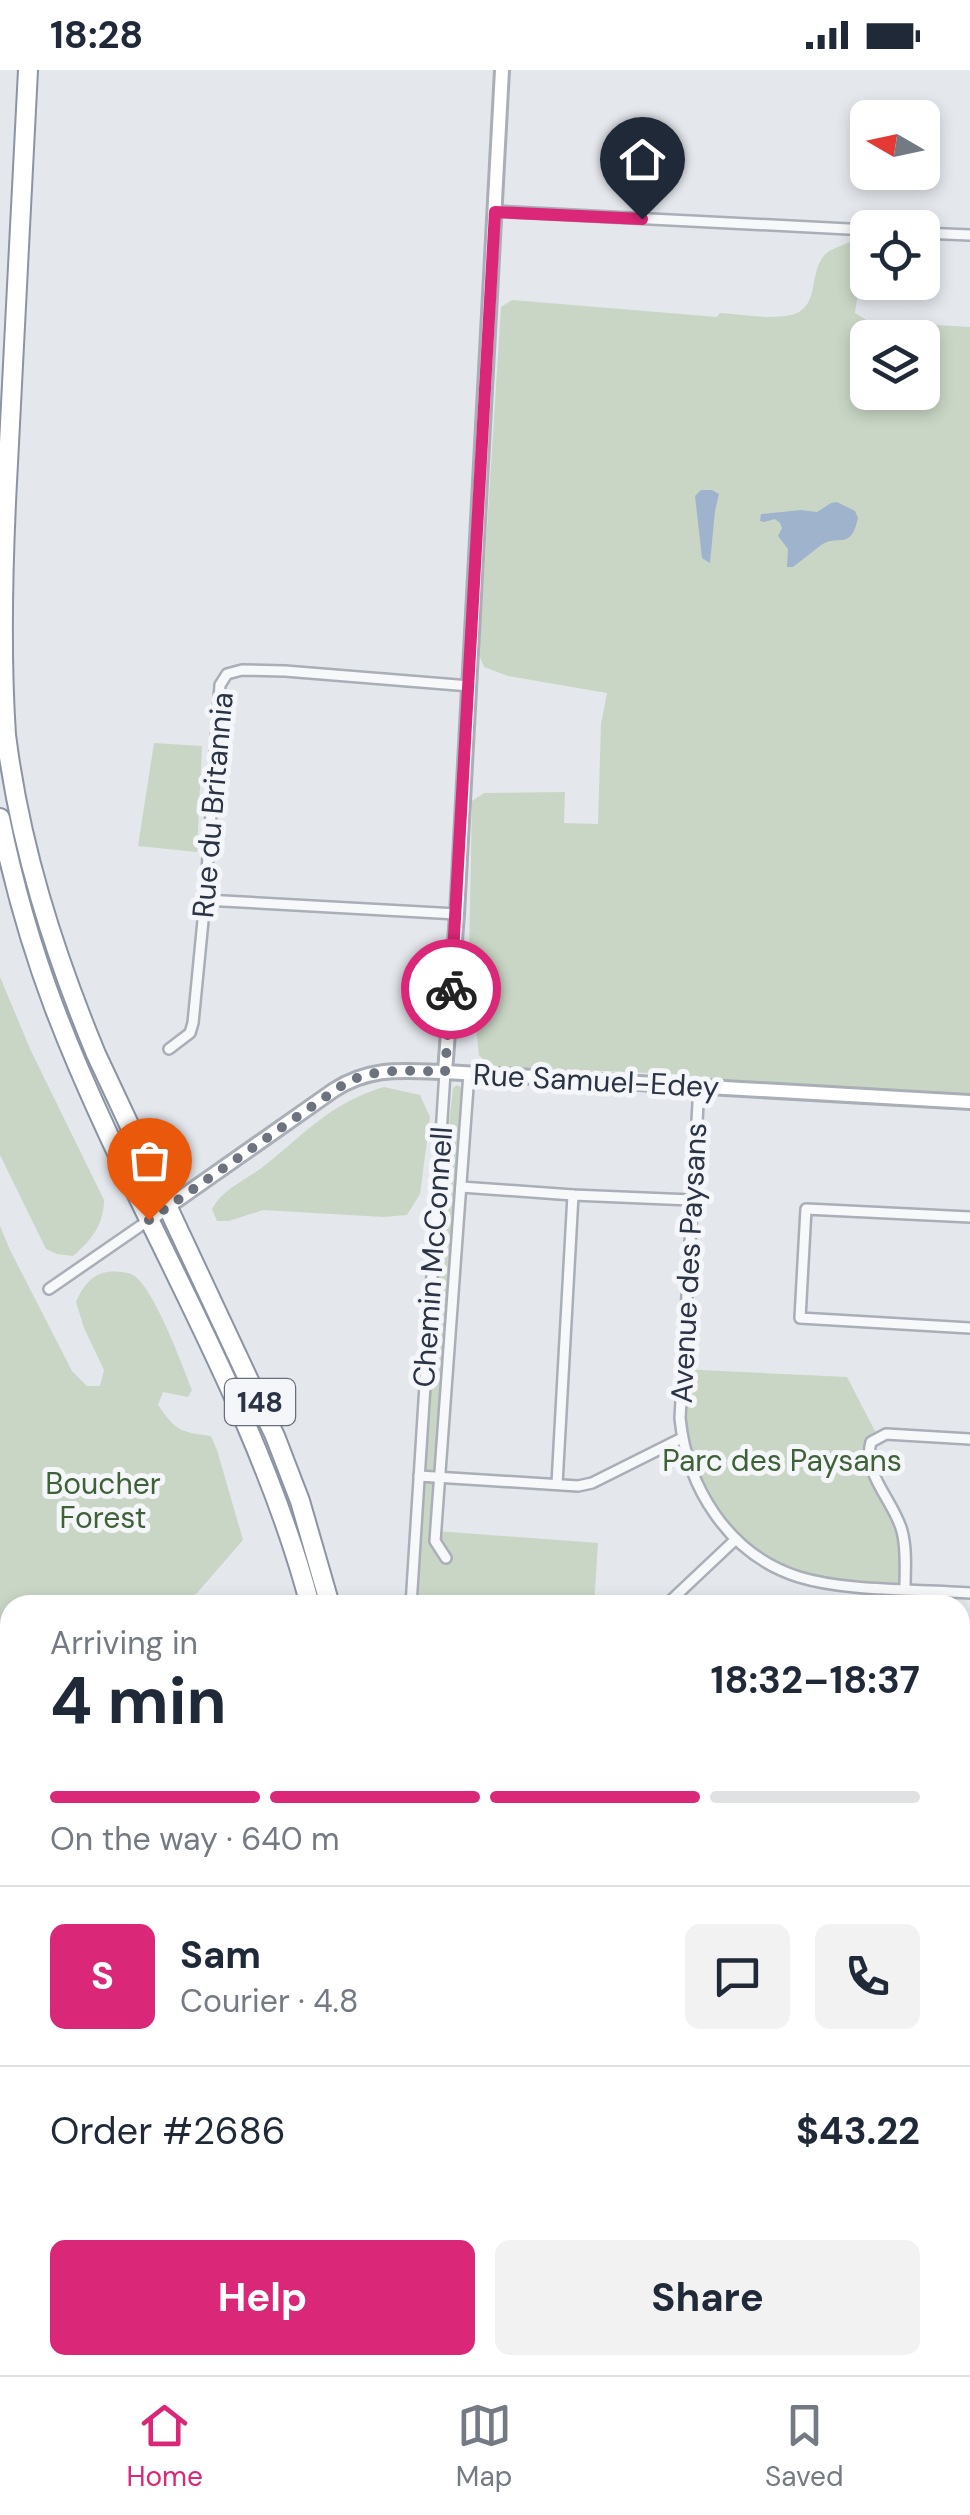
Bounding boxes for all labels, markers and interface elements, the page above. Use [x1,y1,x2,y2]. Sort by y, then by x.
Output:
text: 18:28 [50,10,143,60]
north arrow [850,100,940,190]
map controls [850,100,940,410]
pin [600,117,685,220]
icon: home [615,132,670,187]
button: locate [850,210,940,300]
button: layers [850,320,940,410]
street label: Rue du Britannia [183,690,242,919]
courier [401,939,501,1039]
icon: bike [424,962,479,1017]
street label: Rue Samuel-Edey [472,1055,720,1106]
pin [107,1118,192,1221]
street label: Avenue des Paysans [662,1122,715,1404]
street label: Chemin McConnell [404,1125,461,1389]
icon: bag [122,1133,177,1188]
road number: 148 [225,1379,295,1425]
park label: Parc des Paysans [662,1441,902,1480]
park label: Boucher Forest [45,1464,161,1537]
text: Arriving in [50,1622,198,1664]
text: 18:32–18:37 [711,1655,920,1705]
text: 4 min [50,1659,227,1743]
text: On the way · 640 m [50,1818,340,1860]
button: chat [685,1924,790,2029]
button: phone [815,1924,920,2029]
text: Sam [180,1930,261,1980]
text: S [91,1951,114,2001]
text: Courier · 4.8 [180,1980,358,2022]
text: Order #2686 [50,2106,286,2156]
text: $43.22 [796,2106,920,2156]
button: Help [50,2240,475,2355]
button: Share [495,2240,920,2355]
tab: Home [126,2398,203,2495]
tab: Map [456,2398,512,2495]
tab: Saved [765,2398,844,2495]

